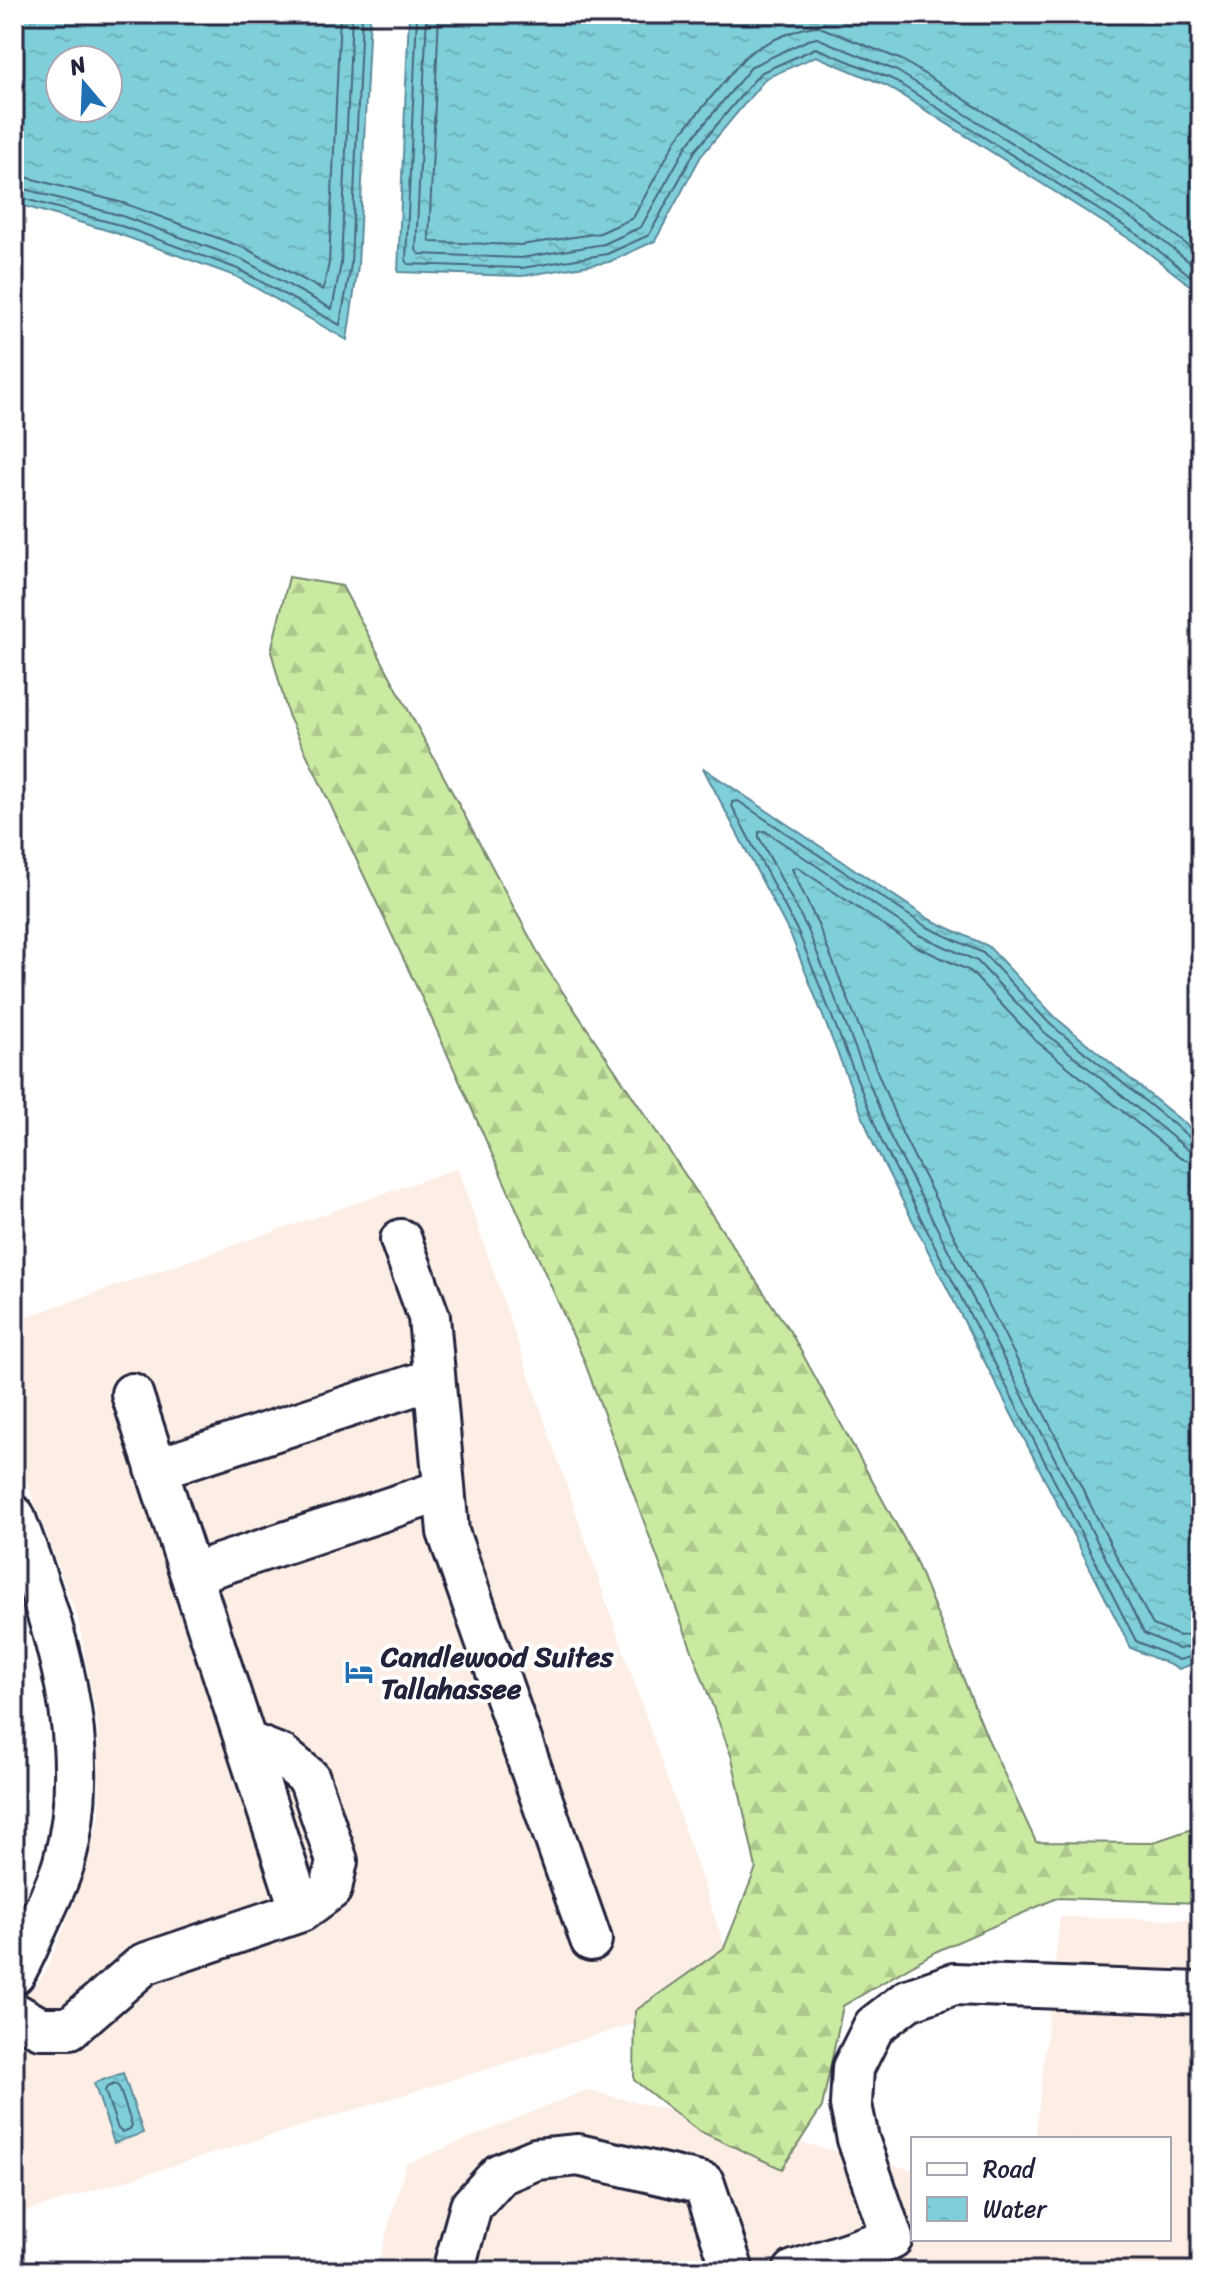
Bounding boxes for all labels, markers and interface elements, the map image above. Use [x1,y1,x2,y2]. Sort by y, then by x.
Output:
north arrow [44,44,124,124]
text: N [63,44,92,87]
place label: Candlewood Suites Tallahassee [380,1632,614,1713]
hotel icon: Candlewood Suites Tallahassee [344,1657,374,1687]
legend [911,2137,1171,2241]
text: Road [983,2148,1037,2190]
text: Water [983,2188,1048,2230]

